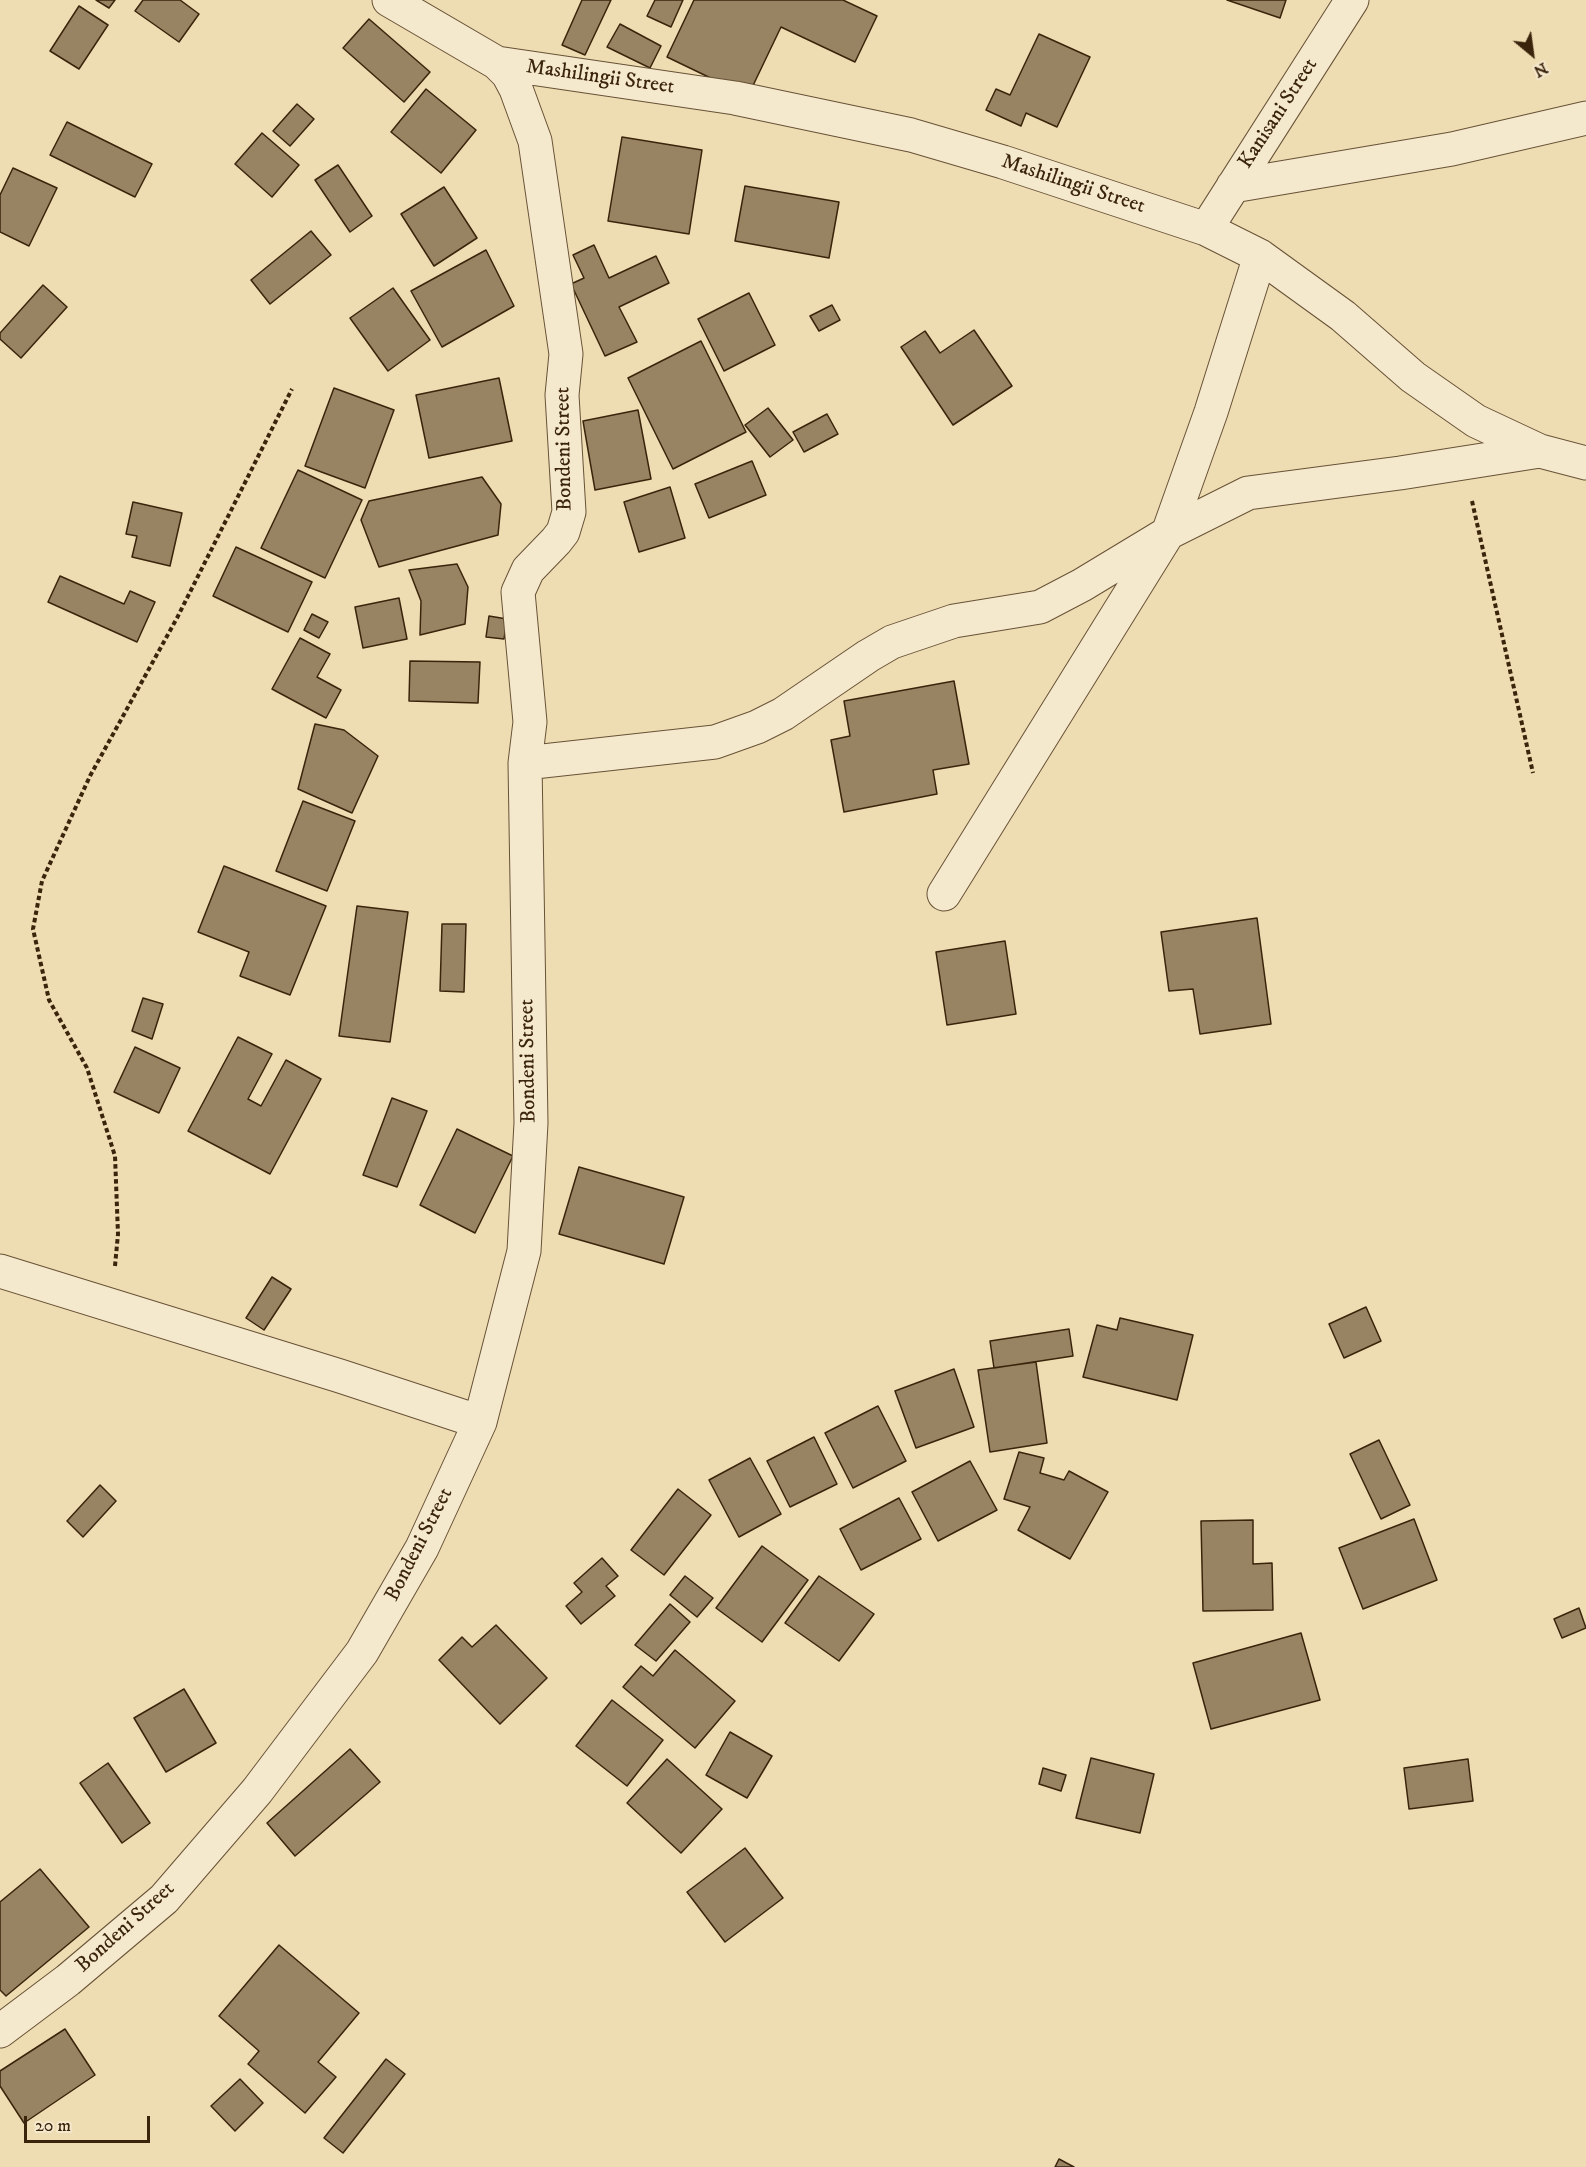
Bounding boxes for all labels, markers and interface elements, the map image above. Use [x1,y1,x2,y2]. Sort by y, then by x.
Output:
north arrow [1502,24,1562,84]
street label: Kanisani Street [1234,54,1324,174]
street label: Mashilingii Street [524,55,676,101]
text: N [1530,58,1551,82]
street label: Mashilingii Street [998,150,1148,220]
street label: Bondeni Street [551,387,579,511]
street label: Bondeni Street [515,999,543,1123]
street label: Bondeni Street [381,1484,459,1606]
street label: Bondeni Street [71,1877,181,1979]
scale bar [27,2104,153,2142]
text: 20 m [35,2115,71,2137]

